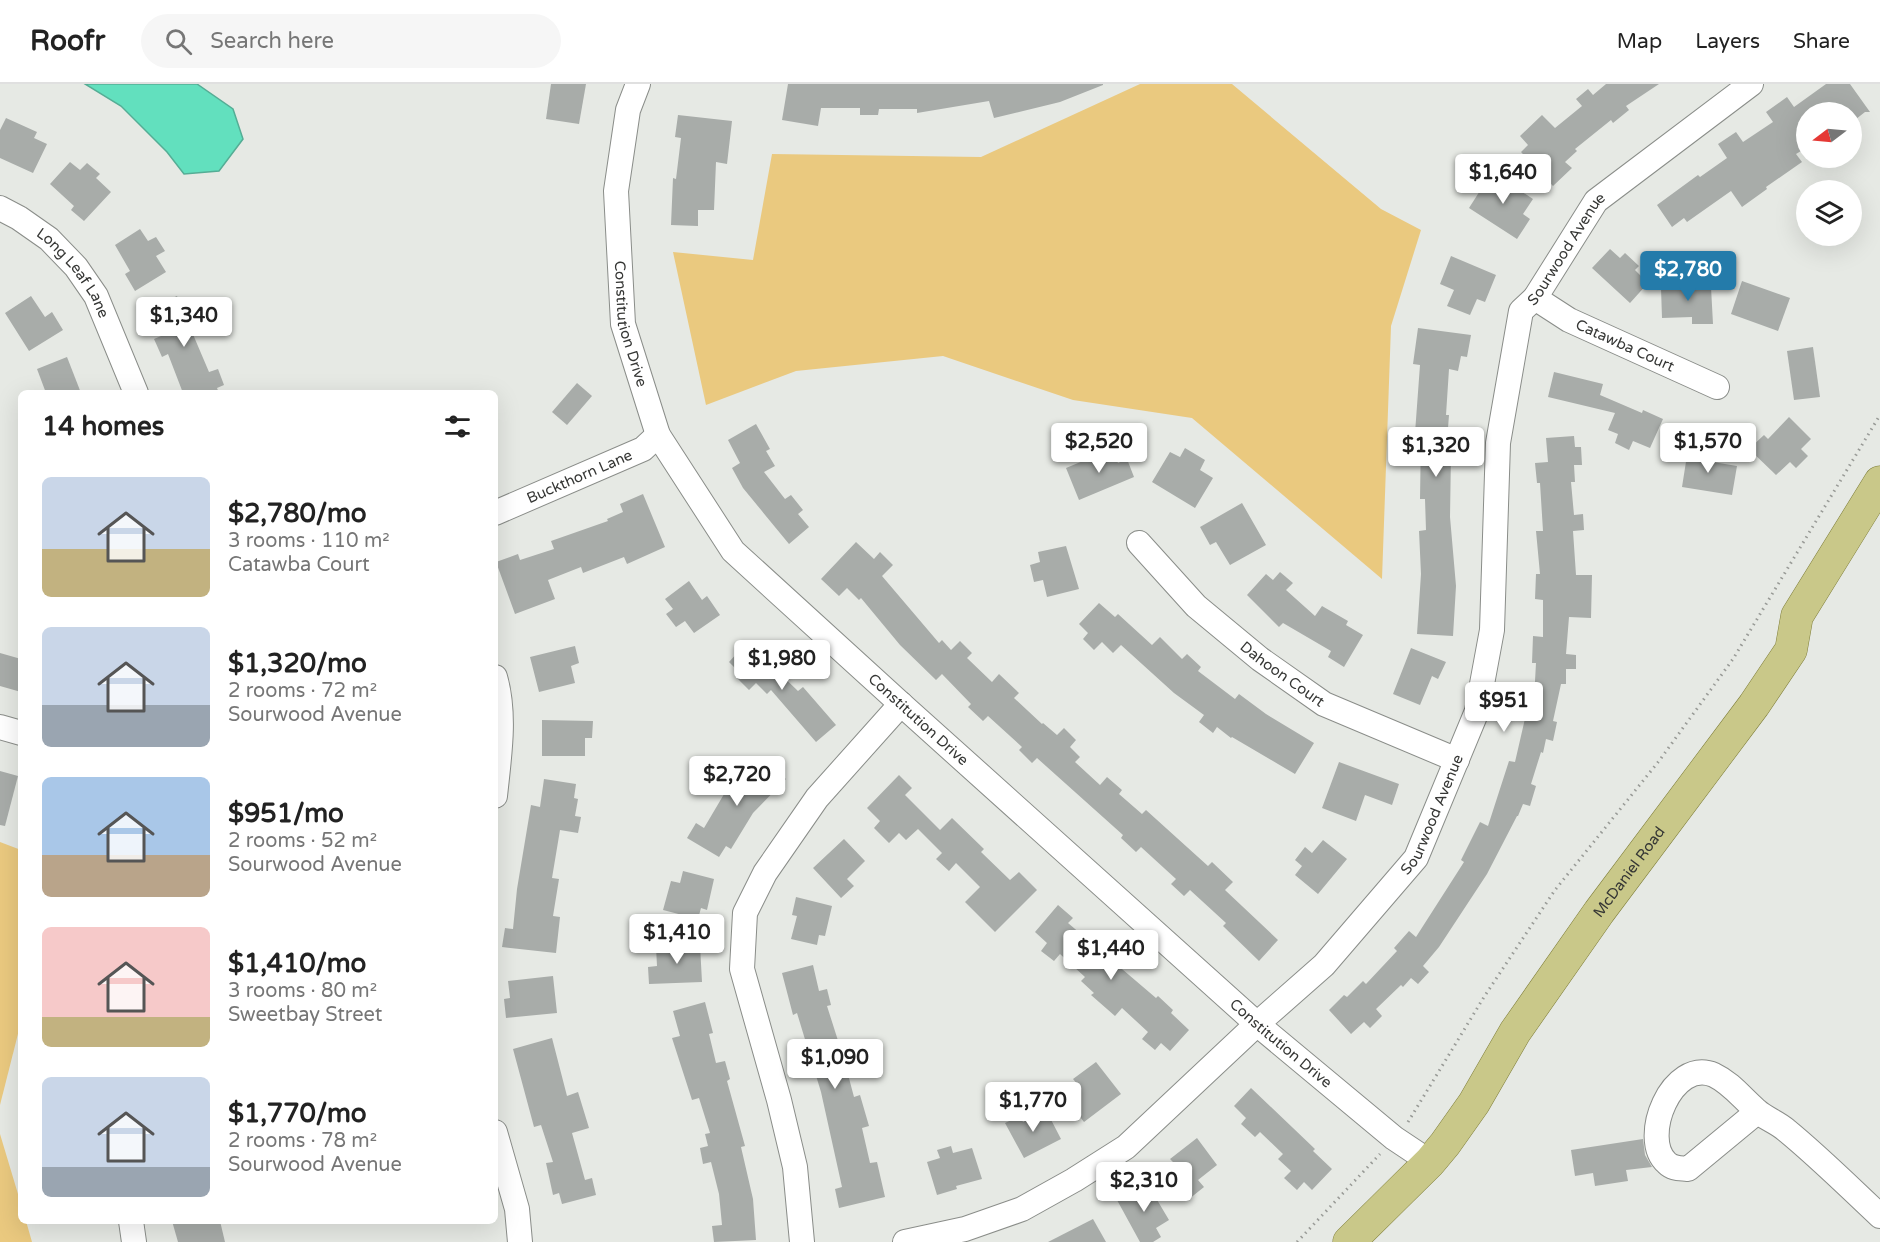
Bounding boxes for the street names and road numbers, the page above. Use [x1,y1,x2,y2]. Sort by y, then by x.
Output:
street label: Sourwood Avenue [1524,188,1609,309]
street label: Long Leaf Lane [33,224,113,321]
street label: Constitution Drive [611,260,651,389]
street label: Catawba Court [1573,315,1677,376]
street label: Buckthorn Lane [524,446,635,507]
street label: Dahoon Court [1237,637,1328,711]
street label: Constitution Drive [865,670,972,769]
street label: Sourwood Avenue [1397,752,1467,878]
street label: McDaniel Road [1589,823,1669,921]
street label: Constitution Drive [1226,995,1336,1092]

